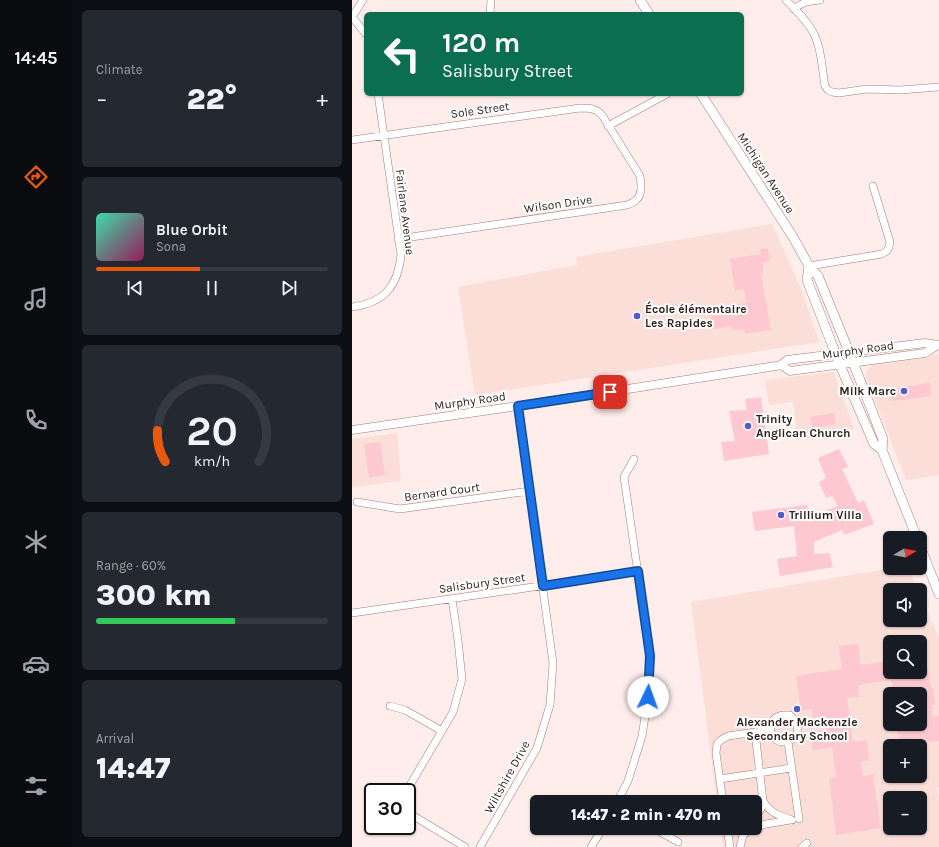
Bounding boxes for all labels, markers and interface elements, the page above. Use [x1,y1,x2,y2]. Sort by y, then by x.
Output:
text: 120 m [442,26,520,59]
icon: left [376,28,428,80]
text: 14:45 [14,47,58,69]
text: Salisbury Street [442,60,573,82]
text: Climate [96,62,142,77]
text: 22° [186,81,238,117]
text: − [96,86,108,112]
text: + [316,86,328,112]
street label: Sole Street [450,99,511,121]
street label: Michigan Avenue [735,130,797,216]
icon: directions [22,163,50,191]
street label: Fairlane Avenue [393,168,417,256]
street label: Wilson Drive [523,192,593,216]
text: Blue Orbit [156,221,228,239]
text: Sona [156,239,186,254]
icon: previous [124,277,146,299]
icon: pause [201,277,223,299]
icon: next [278,277,300,299]
icon: music [22,285,50,313]
place label: École élémentaire Les Rapides [645,301,747,330]
marker: École élémentaire Les Rapides [632,311,642,321]
street label: Murphy Road [821,338,895,362]
pin [593,375,627,409]
icon: arrive [599,381,621,403]
place label: Milk Marc [839,384,896,398]
marker: Milk Marc [899,386,909,396]
street label: Murphy Road [433,389,507,413]
icon: phone [22,406,50,434]
text: 20 [186,406,238,454]
place label: Trinity Anglican Church [756,412,851,440]
marker: Trinity Anglican Church [743,421,753,431]
text: km/h [194,452,230,469]
street label: Bernard Court [403,480,481,504]
place label: Trillium Villa [789,508,862,522]
marker: Trillium Villa [776,510,786,520]
icon: climate [22,528,50,556]
north arrow [883,531,927,575]
map controls [883,531,927,835]
text: Range · 60% [96,558,166,573]
street label: Salisbury Street [438,570,527,596]
text: 300 km [96,577,212,613]
button: sound [883,583,927,627]
button: search [883,635,927,679]
icon: car [22,650,50,678]
position arrow [627,676,669,718]
button: layers [883,687,927,731]
marker: Alexander Mackenzie Secondary School [792,704,802,714]
place label: Alexander Mackenzie Secondary School [736,715,858,743]
text: Arrival [96,731,134,746]
street label: Wiltshire Drive [481,738,533,816]
button: + [883,739,927,783]
text: 14:47 [96,750,171,786]
icon: filters [22,772,50,800]
speed limit sign: 30 [364,783,416,835]
button: − [883,791,927,835]
text: 14:47 · 2 min · 470 m [571,806,721,824]

